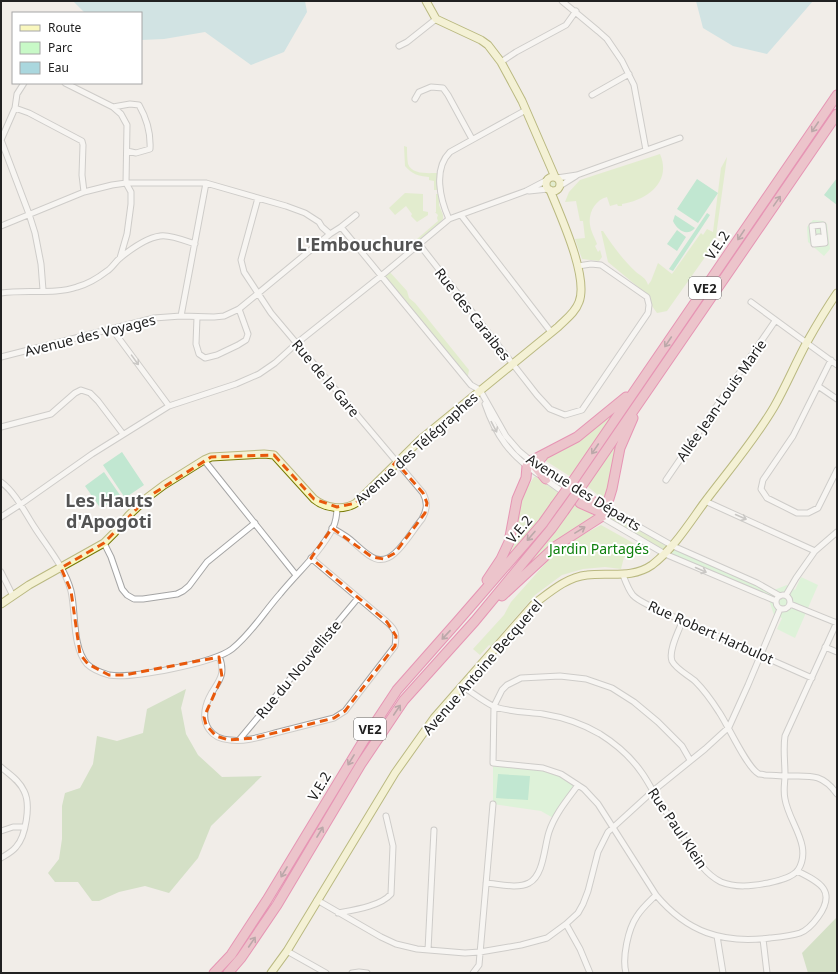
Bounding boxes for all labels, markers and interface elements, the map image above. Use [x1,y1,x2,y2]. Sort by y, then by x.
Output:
legend [12,12,142,84]
text: Route [48,19,81,36]
text: Parc [48,39,73,56]
text: Eau [48,59,69,76]
one-way arrow [811,121,819,132]
one-way arrow [773,195,781,206]
street label: V.E.2 [700,227,734,263]
one-way arrow [737,229,745,240]
district label: L'Embouchure [297,232,423,256]
street label: Rue des Caraibes [431,264,515,364]
road number: VE2 [689,277,721,299]
street label: Avenue des Voyages [23,309,158,360]
street label: Rue de la Gare [288,335,364,421]
street label: Allée Jean-Louis Marie [672,335,770,465]
one-way arrow [664,336,672,347]
one-way arrow [131,354,139,365]
street label: Avenue des Télégraphes [350,387,482,508]
one-way arrow [490,420,498,432]
one-way arrow [591,443,599,454]
street label: Avenue des Départs [523,449,645,535]
district label: Les Hauts d'Apogoti [65,488,153,533]
street label: V.E.2 [502,511,536,547]
one-way arrow [735,514,747,521]
one-way arrow [574,526,585,534]
one-way arrow [526,531,535,542]
park label: Jardin Partagés [547,539,649,558]
one-way arrow [694,567,706,574]
street label: Avenue Antoine Becquerel [418,595,546,739]
street label: Rue Robert Harbulot [645,596,777,668]
street label: Rue du Nouvelliste [251,616,345,722]
one-way arrow [442,629,451,639]
one-way arrow [393,705,401,716]
road number: VE2 [354,718,386,740]
one-way arrow [347,754,355,765]
street label: V.E.2 [303,768,335,804]
street label: Rue Paul Klein [644,784,712,872]
one-way arrow [317,826,325,838]
one-way arrow [280,866,288,878]
one-way arrow [248,937,256,948]

